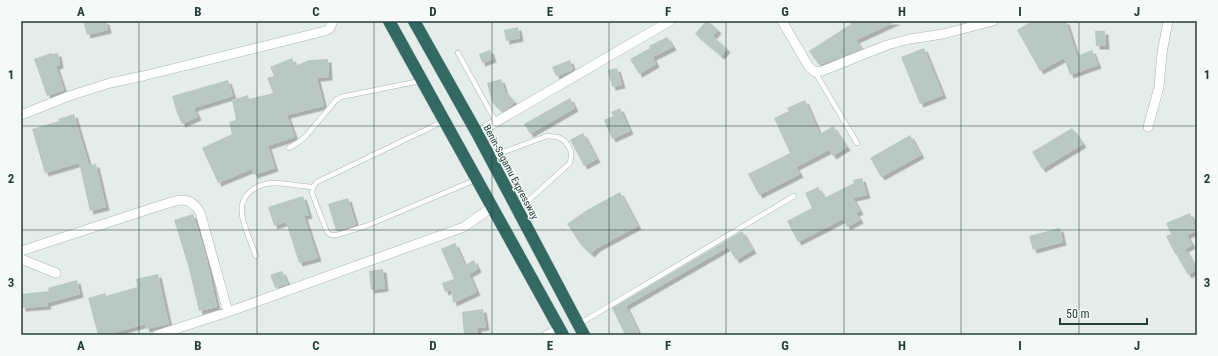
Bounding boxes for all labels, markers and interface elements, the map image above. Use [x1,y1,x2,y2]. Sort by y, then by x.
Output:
text: A [77,4,85,19]
text: B [194,4,202,19]
text: C [312,4,320,19]
text: D [429,4,437,19]
text: E [547,4,554,19]
text: F [665,4,671,19]
text: G [781,4,789,19]
text: H [898,4,906,19]
text: I [1018,4,1022,19]
text: J [1134,4,1140,19]
text: 1 [8,67,14,82]
text: 1 [1204,67,1210,82]
street label: Benin-Sagamu Expressway [481,123,541,221]
text: 2 [8,171,15,186]
text: 2 [1204,171,1211,186]
text: 3 [8,275,14,290]
text: 3 [1204,275,1210,290]
scale bar [1060,300,1147,326]
text: 50 m [1066,307,1090,321]
text: A [77,338,85,353]
text: B [194,338,202,353]
text: C [312,338,320,353]
text: D [429,338,437,353]
text: E [547,338,554,353]
text: F [665,338,671,353]
text: G [781,338,789,353]
text: H [898,338,906,353]
text: I [1018,338,1022,353]
text: J [1134,338,1140,353]

